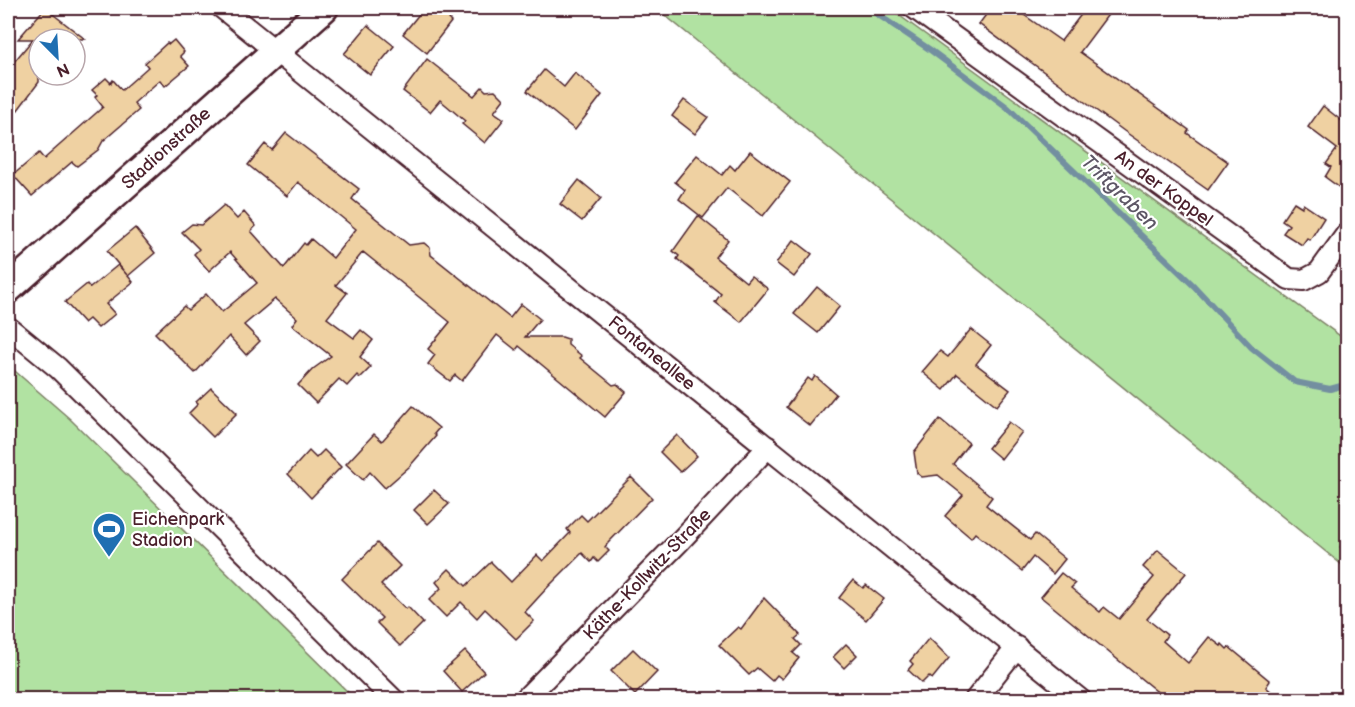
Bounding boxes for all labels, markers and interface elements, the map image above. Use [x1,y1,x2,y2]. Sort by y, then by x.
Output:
north arrow [27,27,87,87]
text: N [53,58,72,80]
street label: Stadionstraße [118,103,215,194]
street label: An der Koppel [1111,146,1217,231]
water label: Triftgraben [1076,150,1163,235]
street label: Fontaneallee [604,312,700,395]
street label: Käthe-Kollwitz-Straße [579,504,716,644]
place label: Eichenpark Stadion [132,509,225,551]
sports icon: Eichenpark Stadion [91,511,127,558]

